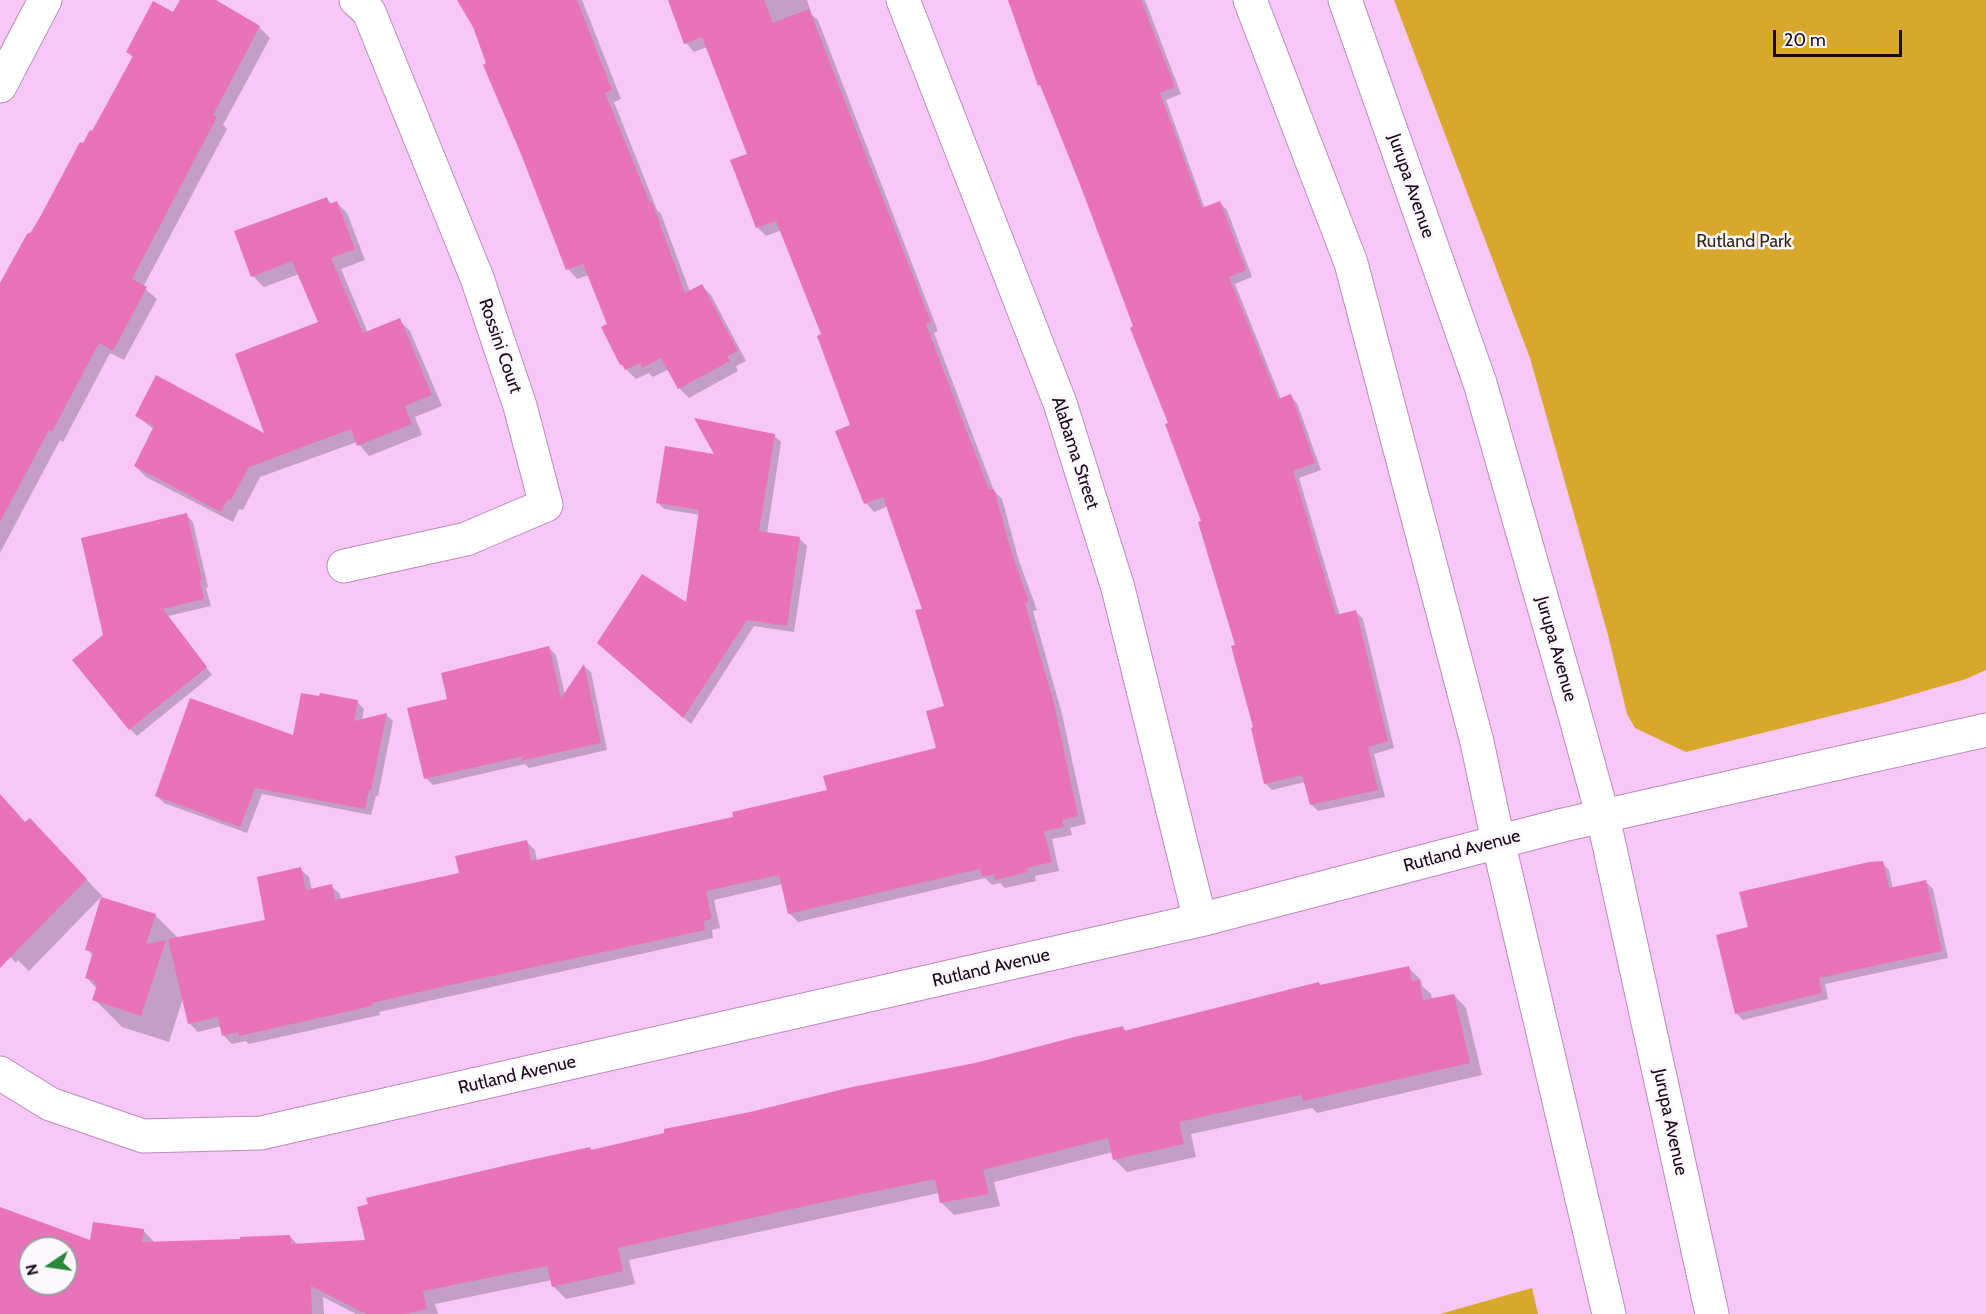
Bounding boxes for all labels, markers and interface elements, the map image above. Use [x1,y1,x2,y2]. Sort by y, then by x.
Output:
scale bar [1776,18,1905,56]
text: 20 m [1784,29,1826,51]
street label: Jurupa Avenue [1383,131,1439,241]
park label: Rutland Park [1696,231,1792,253]
street label: Rossini Court [474,296,526,396]
street label: Alabama Street [1047,394,1103,512]
street label: Jurupa Avenue [1531,594,1581,704]
street label: Rutland Avenue [1401,825,1523,877]
street label: Rutland Avenue [930,944,1052,992]
street label: Rutland Avenue [456,1051,578,1099]
street label: Jurupa Avenue [1648,1067,1692,1177]
north arrow [18,1236,78,1296]
text: N [21,1262,42,1277]

